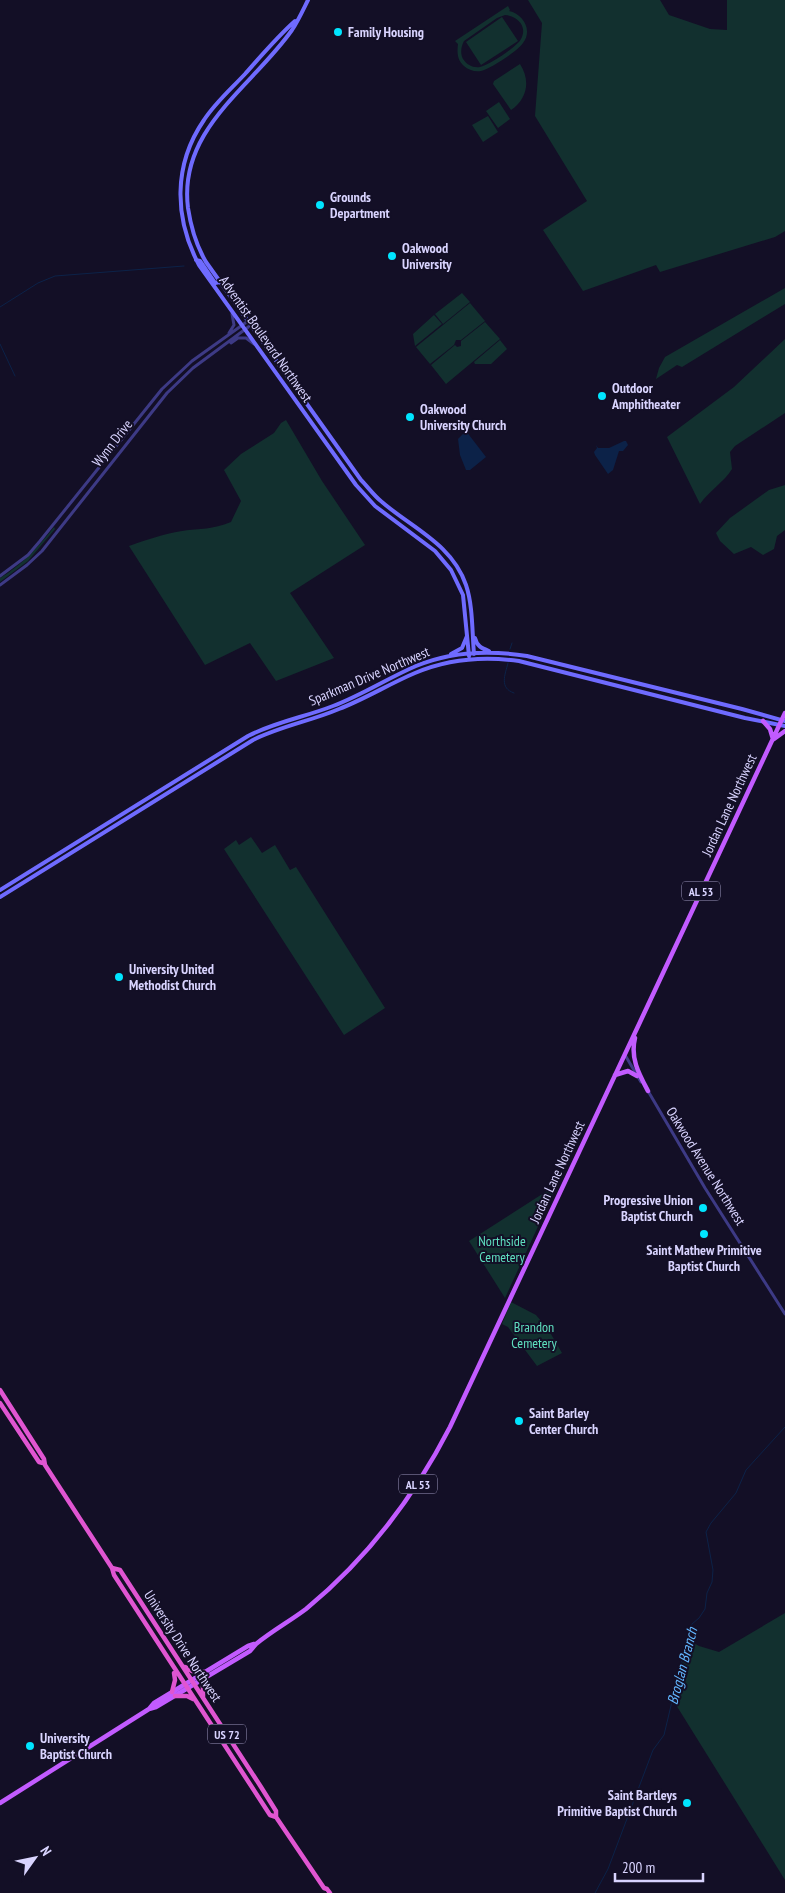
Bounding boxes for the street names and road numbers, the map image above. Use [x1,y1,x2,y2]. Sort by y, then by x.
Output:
street label: Adventist Boulevard Northwest [216,272,317,406]
street label: Wynn Drive [88,416,136,470]
street label: Sparkman Drive Northwest [306,642,432,710]
street label: Jordan Lane Northwest [697,751,761,860]
road number: AL 53 [682,881,720,900]
street label: Oakwood Avenue Northwest [662,1103,750,1229]
street label: Jordan Lane Northwest [525,1118,589,1227]
road number: AL 53 [399,1475,437,1494]
street label: University Drive Northwest [140,1587,226,1705]
road number: US 72 [208,1725,246,1744]

